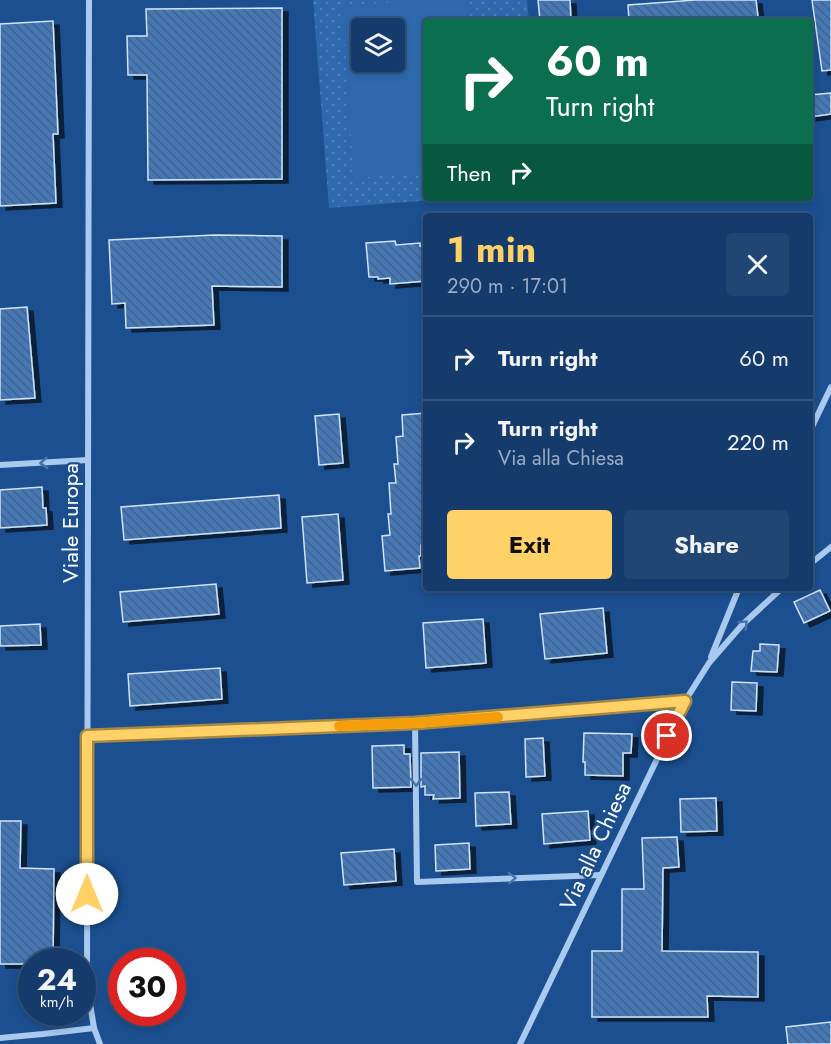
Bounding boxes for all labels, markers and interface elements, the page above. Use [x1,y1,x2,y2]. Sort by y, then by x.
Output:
map controls [351,18,405,72]
button: layers [351,18,405,72]
text: 60 m [546,31,649,92]
icon: right [447,42,525,120]
text: Turn right [546,87,654,126]
icon: right [504,156,537,189]
text: Then [447,157,492,189]
text: 1 min [447,223,536,275]
button: close [726,233,789,296]
text: 290 m · 17:01 [447,272,568,301]
icon: right [447,342,480,375]
text: Turn right [498,342,598,374]
text: 60 m [739,342,789,374]
text: Turn right [498,412,598,444]
icon: right [447,426,480,459]
text: 220 m [727,426,789,458]
text: Via alla Chiesa [498,444,624,473]
one-way arrow [40,456,49,469]
street label: Viale Europa [54,463,86,583]
button: Exit [447,510,612,579]
button: Share [624,510,789,579]
one-way arrow [736,620,747,631]
pin [641,710,692,761]
icon: arrive [650,719,683,752]
one-way arrow [410,777,422,786]
street label: Via alla Chiesa [551,777,639,915]
position arrow [55,862,119,926]
one-way arrow [508,872,517,885]
speed limit sign: 30 [108,948,186,1026]
text: 24 [37,958,77,1001]
text: km/h [40,991,74,1013]

